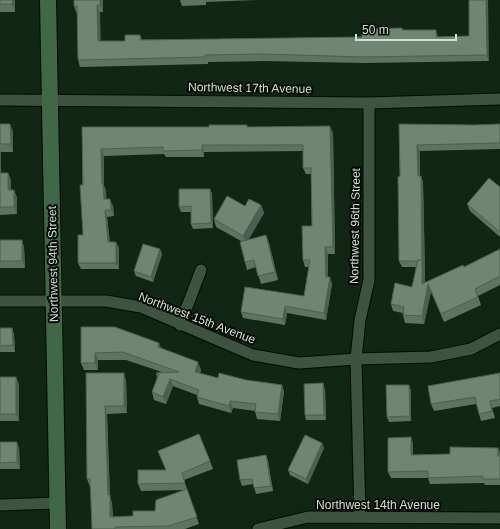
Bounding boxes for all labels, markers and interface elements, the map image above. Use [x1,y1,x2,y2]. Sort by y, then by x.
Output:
scale bar [356,16,456,42]
text: 50 m [362,23,389,37]
street label: Northwest 17th Avenue [188,80,312,96]
street label: Northwest 96th Street [347,167,363,284]
street label: Northwest 94th Street [45,205,61,322]
street label: Northwest 15th Avenue [137,289,258,347]
street label: Northwest 14th Avenue [316,498,440,512]

